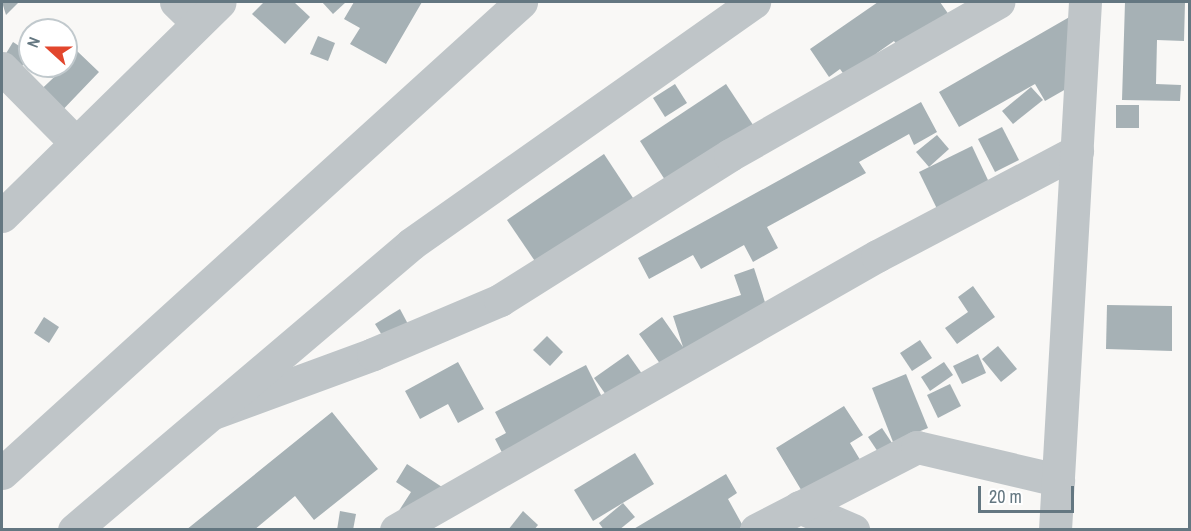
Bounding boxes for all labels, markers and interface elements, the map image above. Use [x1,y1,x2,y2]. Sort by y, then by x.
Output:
north arrow [18,18,78,78]
text: N [21,34,45,51]
scale bar [981,474,1077,512]
text: 20 m [989,484,1022,509]

